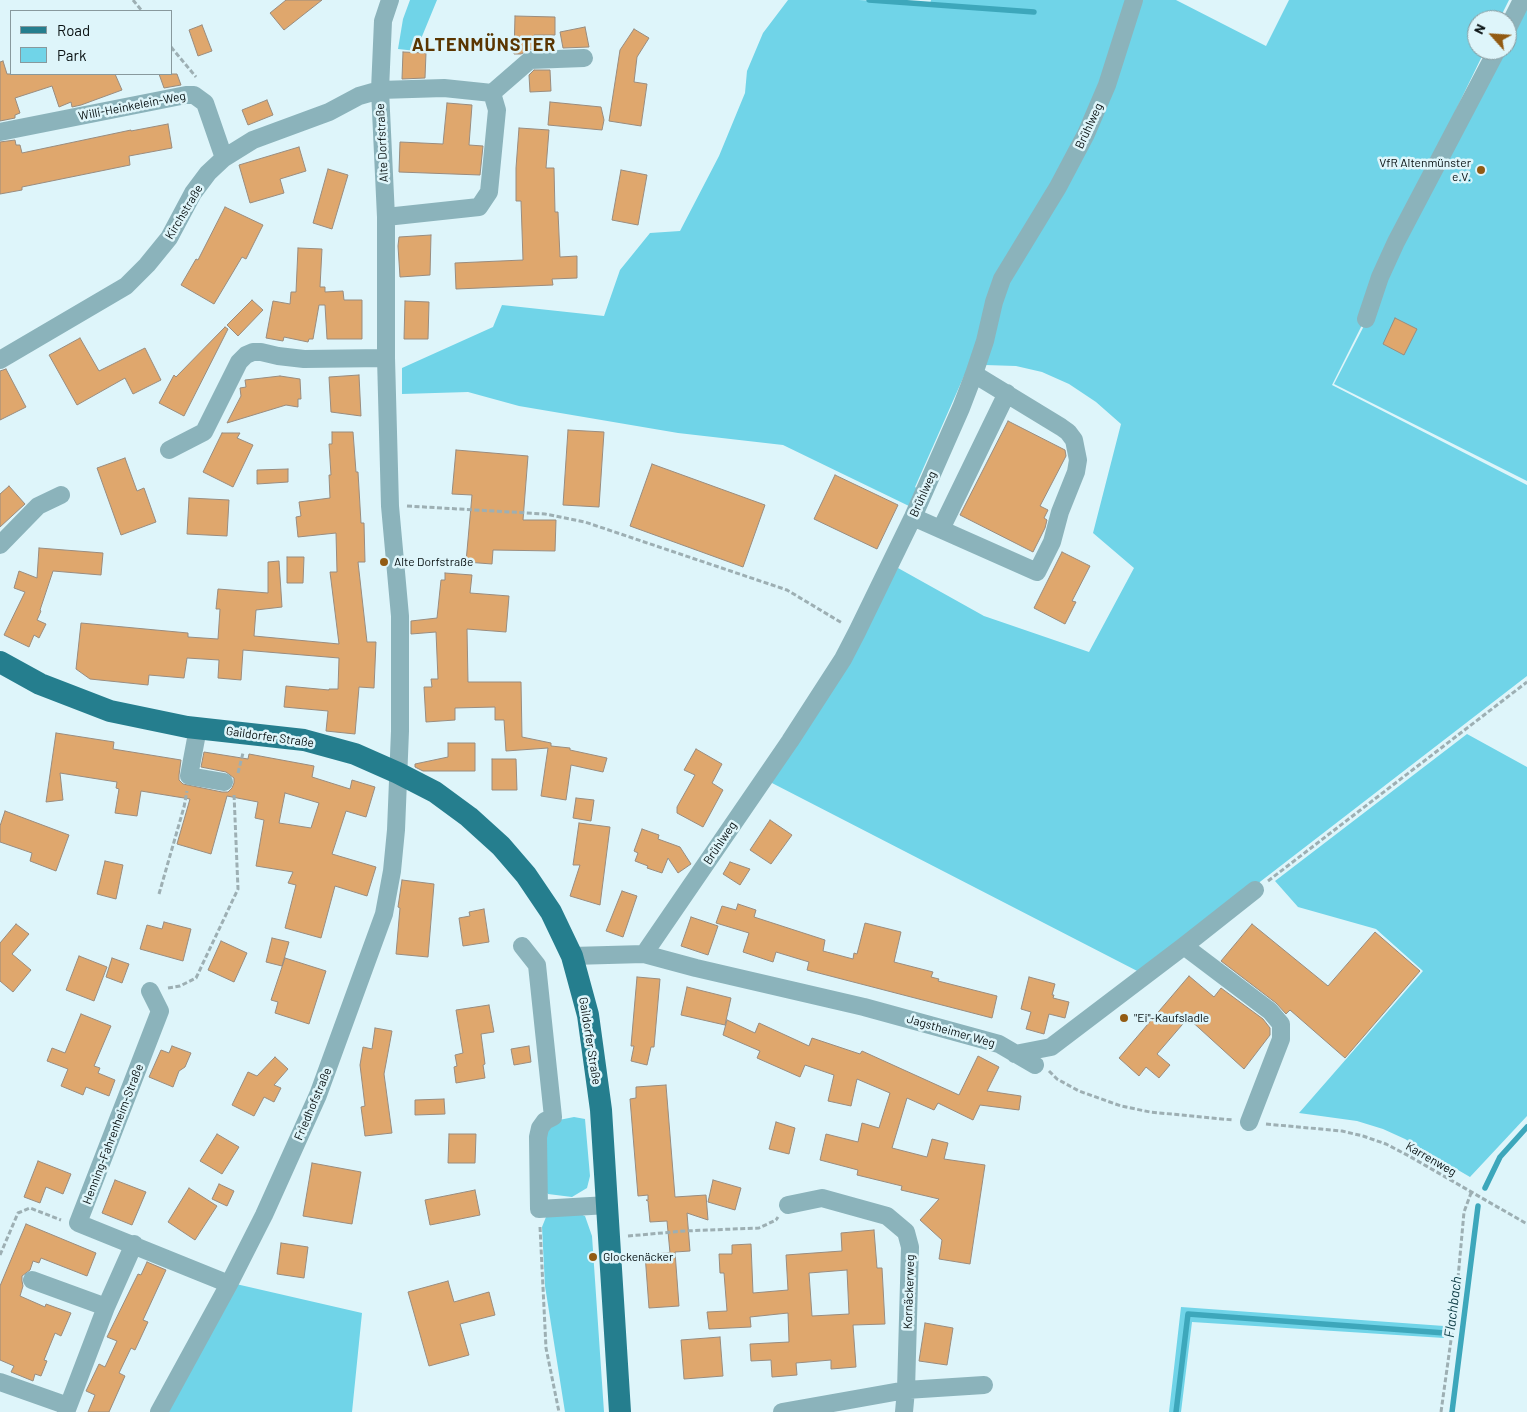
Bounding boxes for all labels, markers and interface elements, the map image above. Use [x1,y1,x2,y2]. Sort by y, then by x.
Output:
legend [10,10,172,75]
north arrow [1467,10,1517,60]
text: Road [57,21,90,39]
text: N [1469,21,1489,37]
district label: ALTENMÜNSTER [410,34,558,56]
text: Park [57,46,86,64]
street label: Willi-Heinkelein-Weg [77,89,187,123]
street label: Brühlweg [1072,101,1106,151]
street label: Alte Dorfstraße [373,103,391,183]
place label: VfR Altenmünster e.V. [1379,156,1471,184]
marker: VfR Altenmünster e.V. [1475,164,1487,176]
street label: Kirchstraße [162,182,206,242]
street label: Brühlweg [906,469,940,519]
place label: Alte Dorfstraße [394,555,473,569]
marker: Alte Dorfstraße [378,556,390,568]
street label: Gaildorfer Straße [225,724,315,750]
street label: Brühlweg [700,819,740,867]
street label: Gaildorfer Straße [576,996,604,1086]
place label: "Ei"-Kaufsladle [1134,1011,1209,1025]
street label: Jagstheimer Weg [905,1012,997,1050]
marker: "Ei"-Kaufsladle [1118,1012,1130,1024]
street label: Henning-Fahrenheim-Straße [80,1062,146,1206]
street label: Friedhofstraße [291,1065,335,1143]
street label: Karrenweg [1403,1139,1459,1179]
place label: Glockenäcker [603,1250,673,1264]
marker: Glockenäcker [587,1251,599,1263]
street label: Kornäckerweg [900,1254,918,1330]
water label: Flachbach [1441,1275,1465,1339]

